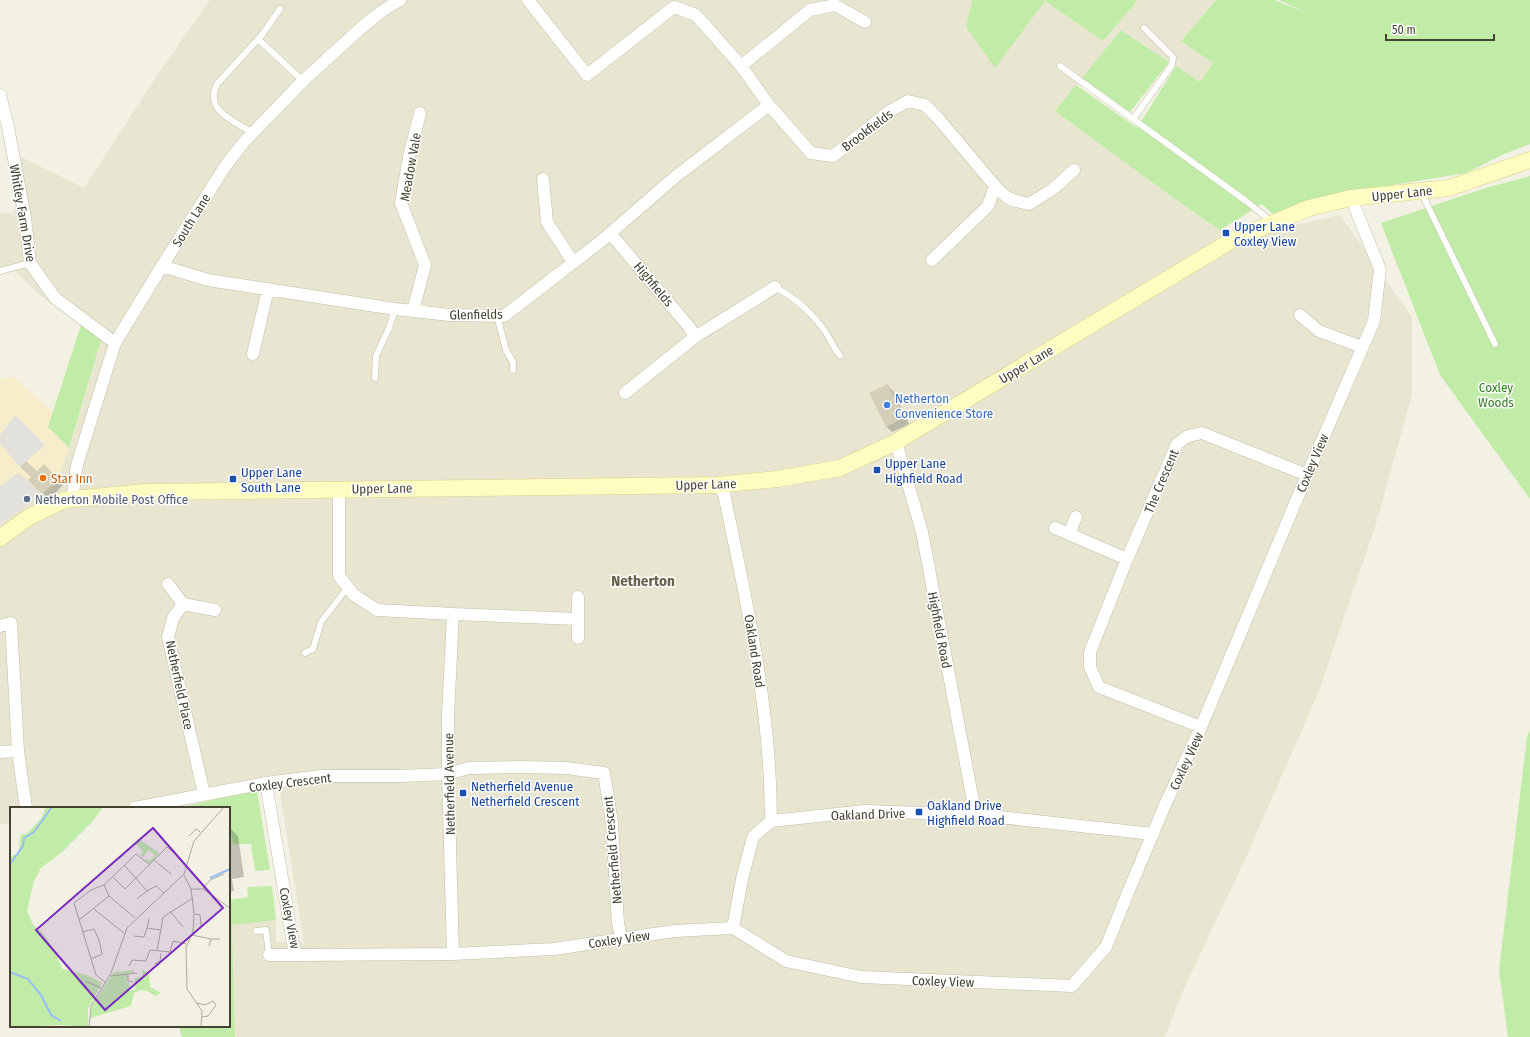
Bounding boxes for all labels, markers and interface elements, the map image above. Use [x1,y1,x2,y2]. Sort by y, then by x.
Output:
scale bar [1386,16,1494,42]
text: 50 m [1392,23,1416,37]
street label: Brookfields [839,106,896,154]
street label: Meadow Vale [397,132,424,203]
street label: Whitley Farm Drive [7,163,38,263]
street label: Upper Lane [1371,183,1433,204]
street label: South Lane [169,191,214,249]
place label: Upper Lane Coxley View [1234,219,1297,249]
marker: Upper Lane Coxley View [1221,228,1231,238]
street label: Highfields [631,259,677,310]
street label: Glenfields [449,307,503,322]
street label: Upper Lane [996,342,1056,387]
park label: Coxley Woods [1478,380,1514,410]
place label: Netherton Convenience Store [895,391,993,421]
marker: Netherton Convenience Store [882,400,892,410]
street label: Coxley View [1293,431,1332,495]
street label: The Crescent [1141,446,1182,515]
place label: Upper Lane Highfield Road [885,456,963,486]
place label: Upper Lane South Lane [241,465,302,495]
marker: Upper Lane Highfield Road [872,465,882,475]
place label: Star Inn [51,471,93,486]
marker: Star Inn [38,473,48,483]
marker: Upper Lane South Lane [228,474,238,484]
street label: Upper Lane [675,476,737,493]
street label: Upper Lane [351,480,413,497]
place label: Netherton Mobile Post Office [35,492,188,507]
marker: Netherton Mobile Post Office [22,494,32,504]
district label: Netherton [611,572,675,590]
street label: Highfield Road [925,591,954,670]
street label: Oakland Road [741,613,768,689]
street label: Netherfield Place [163,639,196,731]
street label: Coxley View [1167,729,1207,793]
street label: Netherfield Avenue [441,733,458,835]
street label: Coxley Crescent [248,770,333,795]
place label: Netherfield Avenue Netherfield Crescent [471,779,580,809]
marker: Netherfield Avenue Netherfield Crescent [458,788,468,798]
street label: Netherfield Crescent [600,795,625,905]
place label: Oakland Drive Highfield Road [927,798,1005,828]
street label: Oakland Drive [830,806,906,823]
inset map [10,807,230,1027]
marker: Oakland Drive Highfield Road [914,807,924,817]
street label: Coxley View [276,886,303,951]
street label: Coxley View [587,928,651,951]
street label: Coxley View [912,973,975,990]

